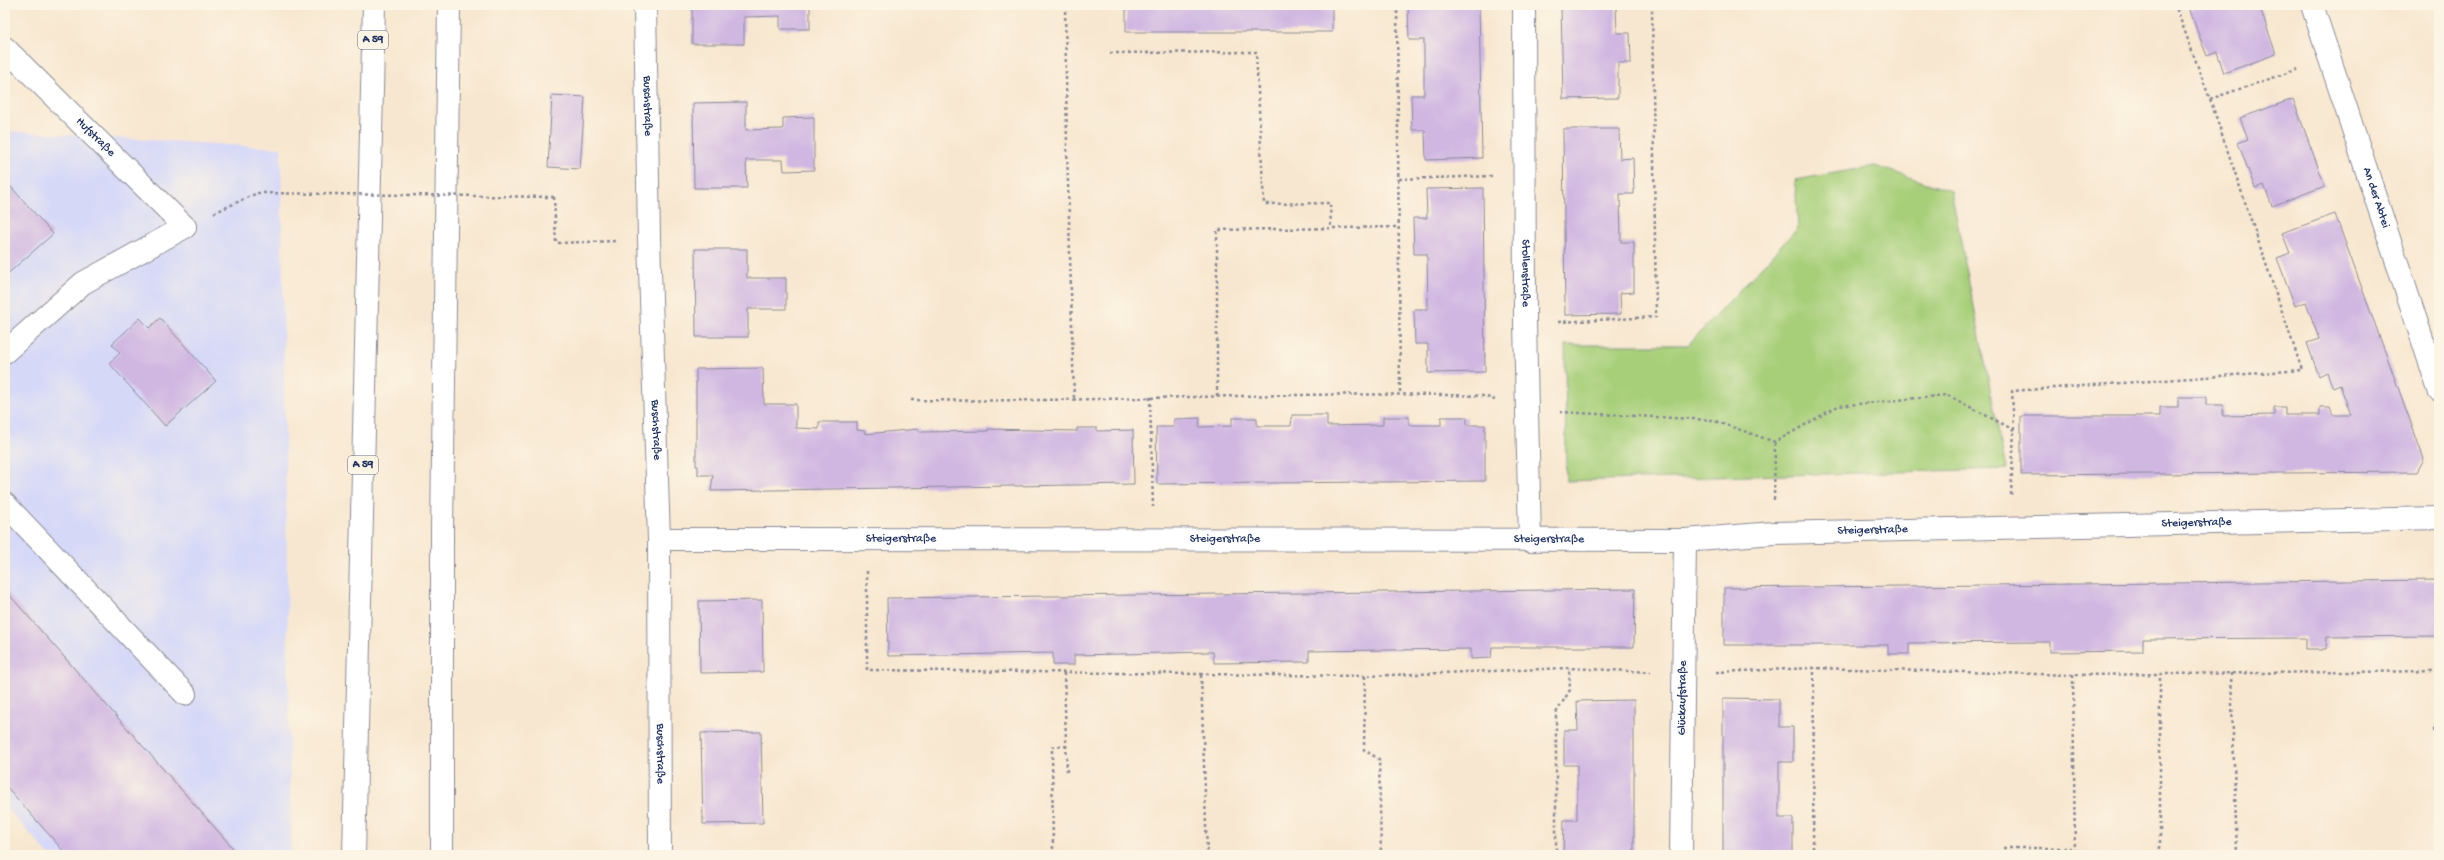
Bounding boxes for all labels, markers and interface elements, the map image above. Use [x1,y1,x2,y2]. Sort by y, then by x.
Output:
road number: A 59 [358,31,388,49]
street label: Buschstraße [639,75,654,137]
street label: Hufstraße [72,115,118,161]
street label: An der Abtei [2359,166,2392,230]
street label: Stollenstraße [1518,239,1532,308]
street label: Buschstraße [647,398,663,461]
road number: A 59 [348,456,378,474]
street label: Steigerstraße [2161,516,2233,531]
street label: Steigerstraße [1837,523,1909,539]
street label: Steigerstraße [866,532,937,546]
street label: Steigerstraße [1190,533,1261,547]
street label: Steigerstraße [1514,533,1585,547]
street label: Glückaufstraße [1676,660,1690,736]
street label: Buschstraße [653,723,667,785]

